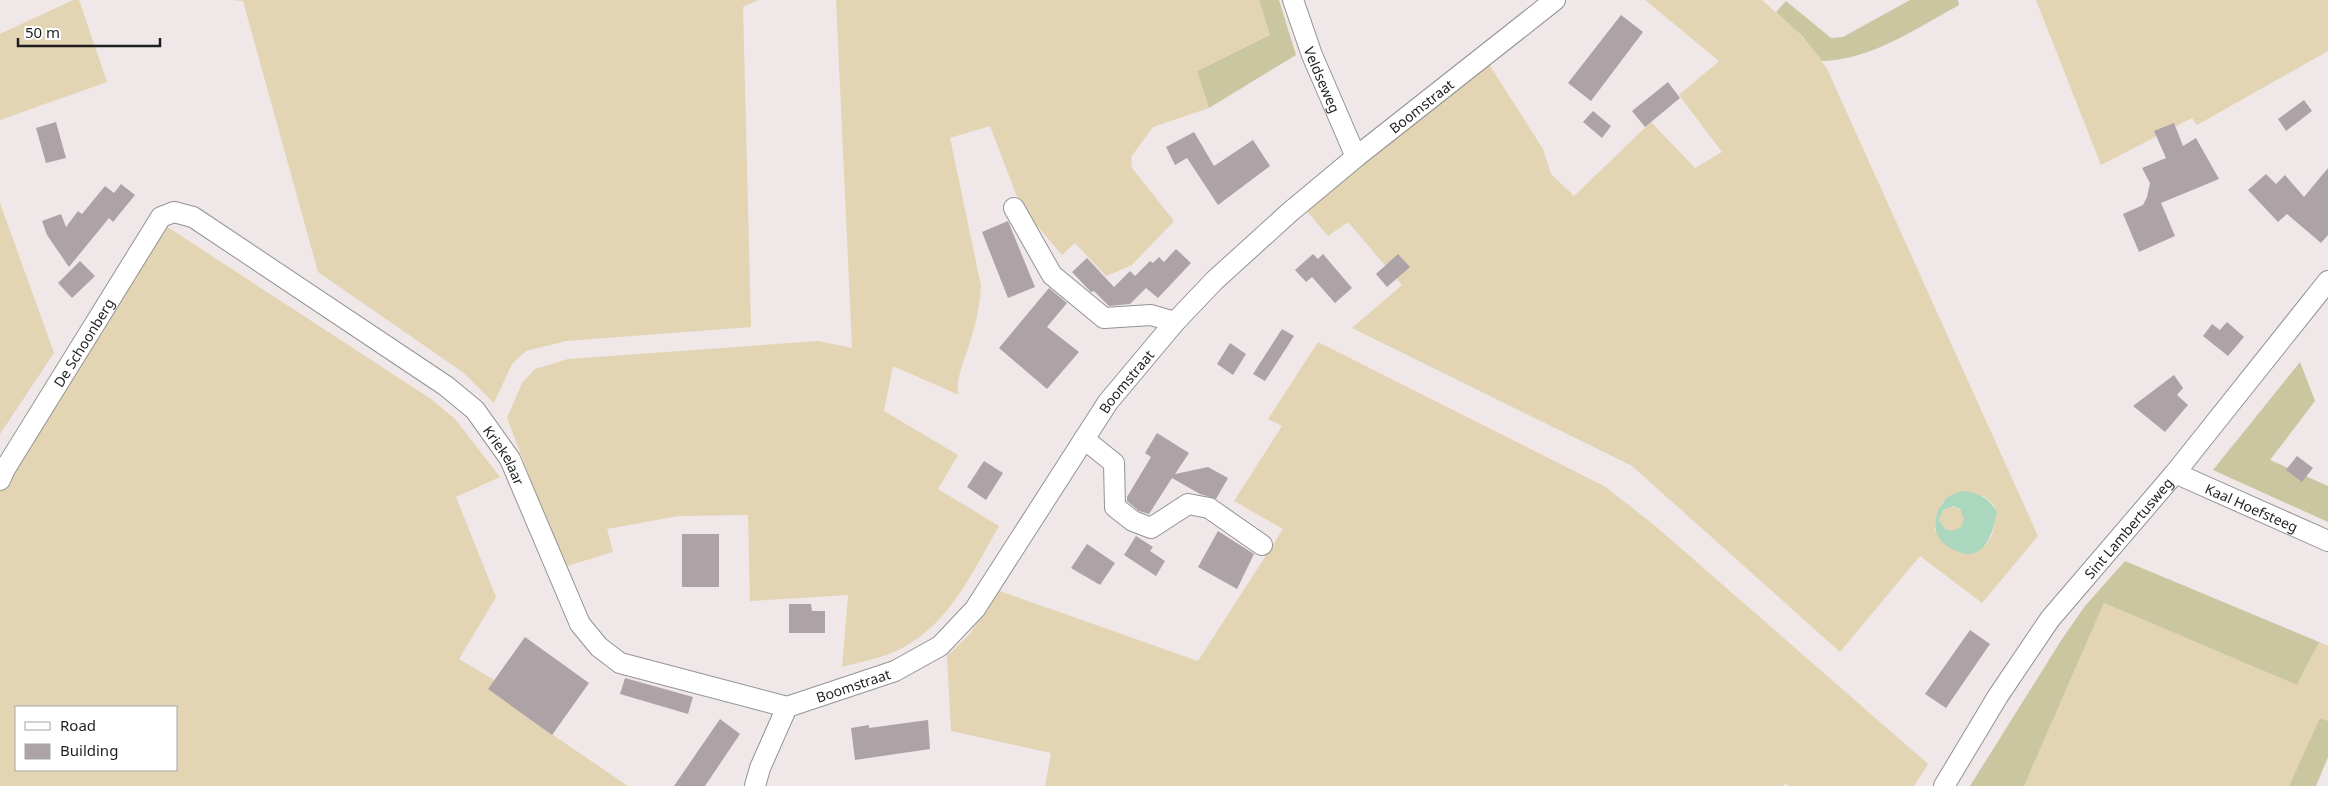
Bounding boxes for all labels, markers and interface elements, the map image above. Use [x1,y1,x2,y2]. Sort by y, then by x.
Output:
scale bar [18,15,160,47]
text: 50 m [25,22,60,42]
street label: Veldseweg [1300,44,1345,116]
street label: Boomstraat [1385,74,1457,137]
street label: De Schoonberg [49,294,118,390]
street label: Boomstraat [1094,345,1158,417]
street label: Kriekelaar [479,421,529,488]
street label: Sint Lambertusweg [2080,473,2177,582]
street label: Kaal Hoefsteeg [2202,478,2301,536]
street label: Boomstraat [813,664,893,706]
legend [15,706,178,771]
text: Road [60,715,96,735]
text: Building [60,740,118,760]

